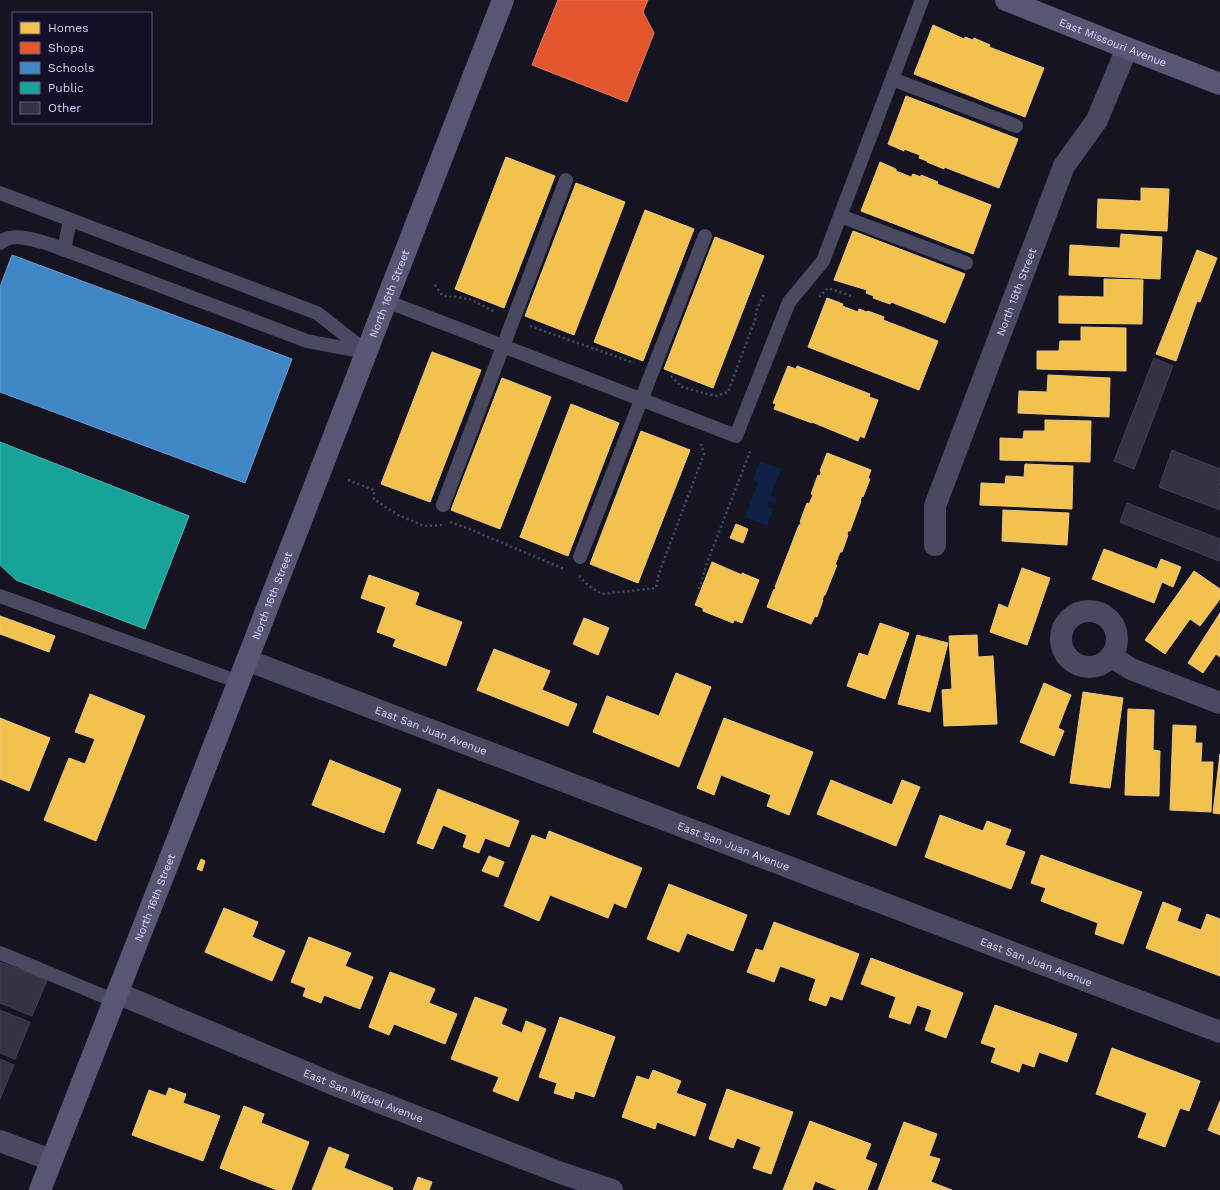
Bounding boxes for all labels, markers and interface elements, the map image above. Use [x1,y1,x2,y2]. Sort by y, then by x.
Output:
legend [12,12,152,124]
street label: East Missouri Avenue [1057,16,1168,70]
text: Homes [48,21,89,35]
text: Shops [48,41,84,55]
text: Schools [48,61,94,75]
text: Public [48,81,84,95]
text: Other [48,101,81,115]
street label: North 15th Street [994,246,1039,338]
street label: North 16th Street [367,248,413,340]
street label: North 16th Street [250,550,295,642]
street label: East San Juan Avenue [373,703,489,758]
street label: East San Juan Avenue [675,819,791,874]
street label: North 16th Street [132,852,178,944]
street label: East San Juan Avenue [978,935,1094,990]
street label: East San Miguel Avenue [301,1066,425,1126]

